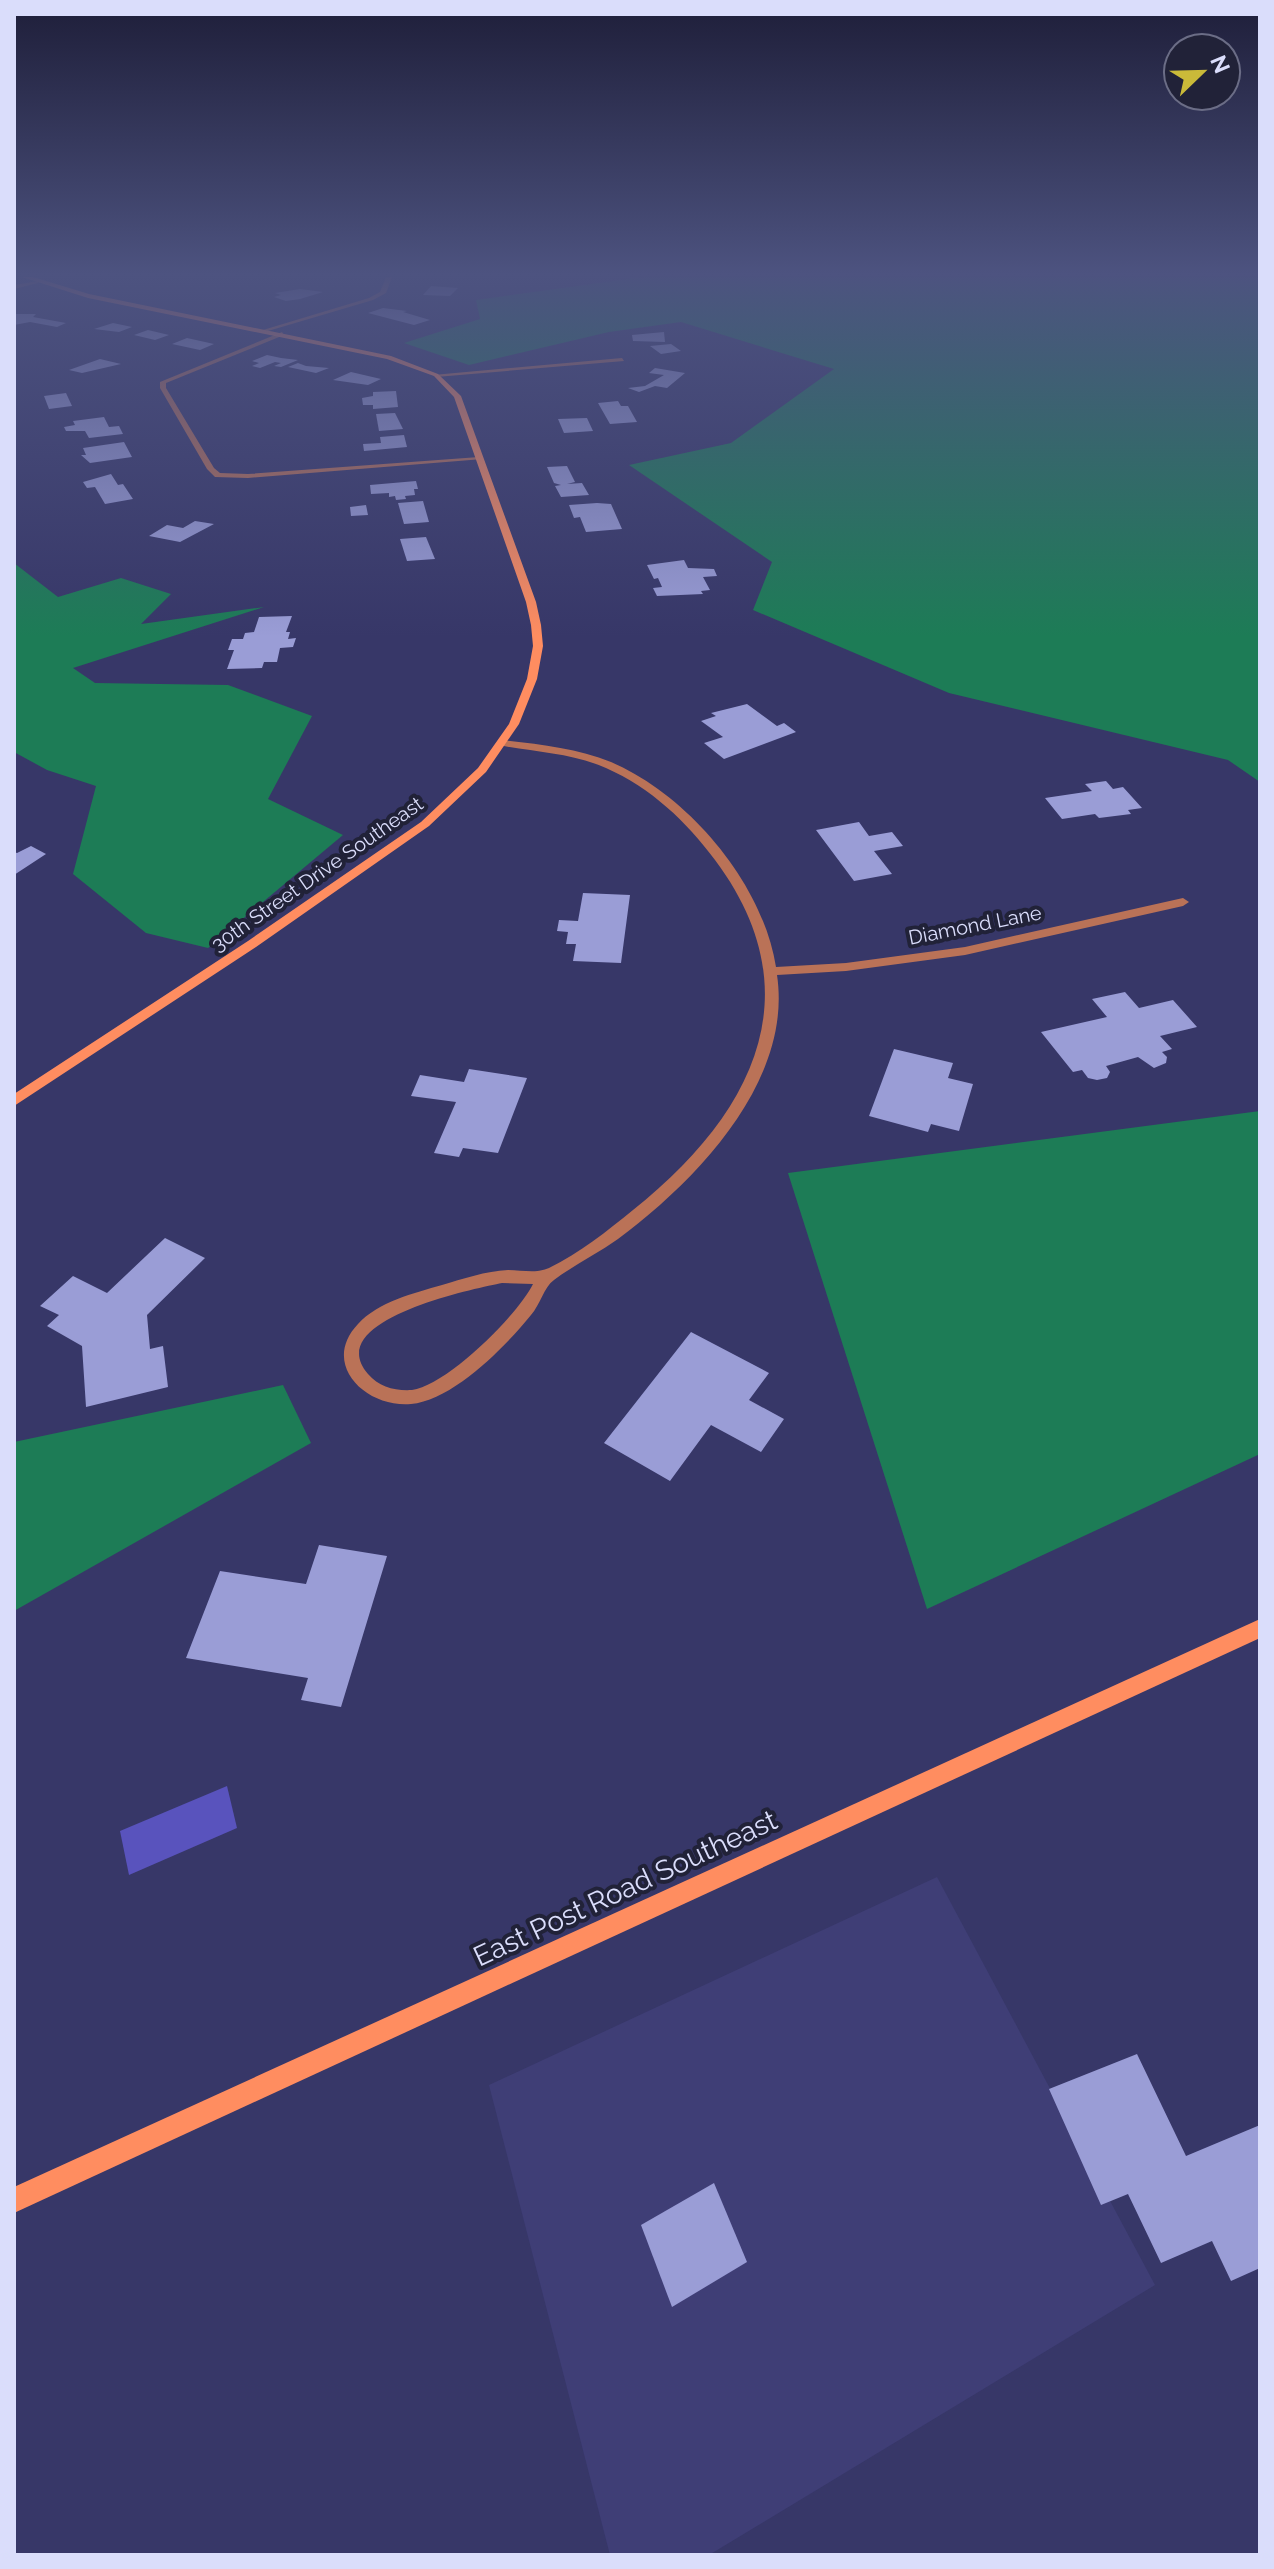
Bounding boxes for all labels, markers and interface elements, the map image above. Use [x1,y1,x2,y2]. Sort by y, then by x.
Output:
north arrow [1162,32,1242,112]
text: N [1205,51,1236,77]
street label: 30th Street Drive Southeast [206,791,428,956]
street label: Diamond Lane [906,900,1044,950]
street label: East Post Road Southeast [468,1803,783,1973]

